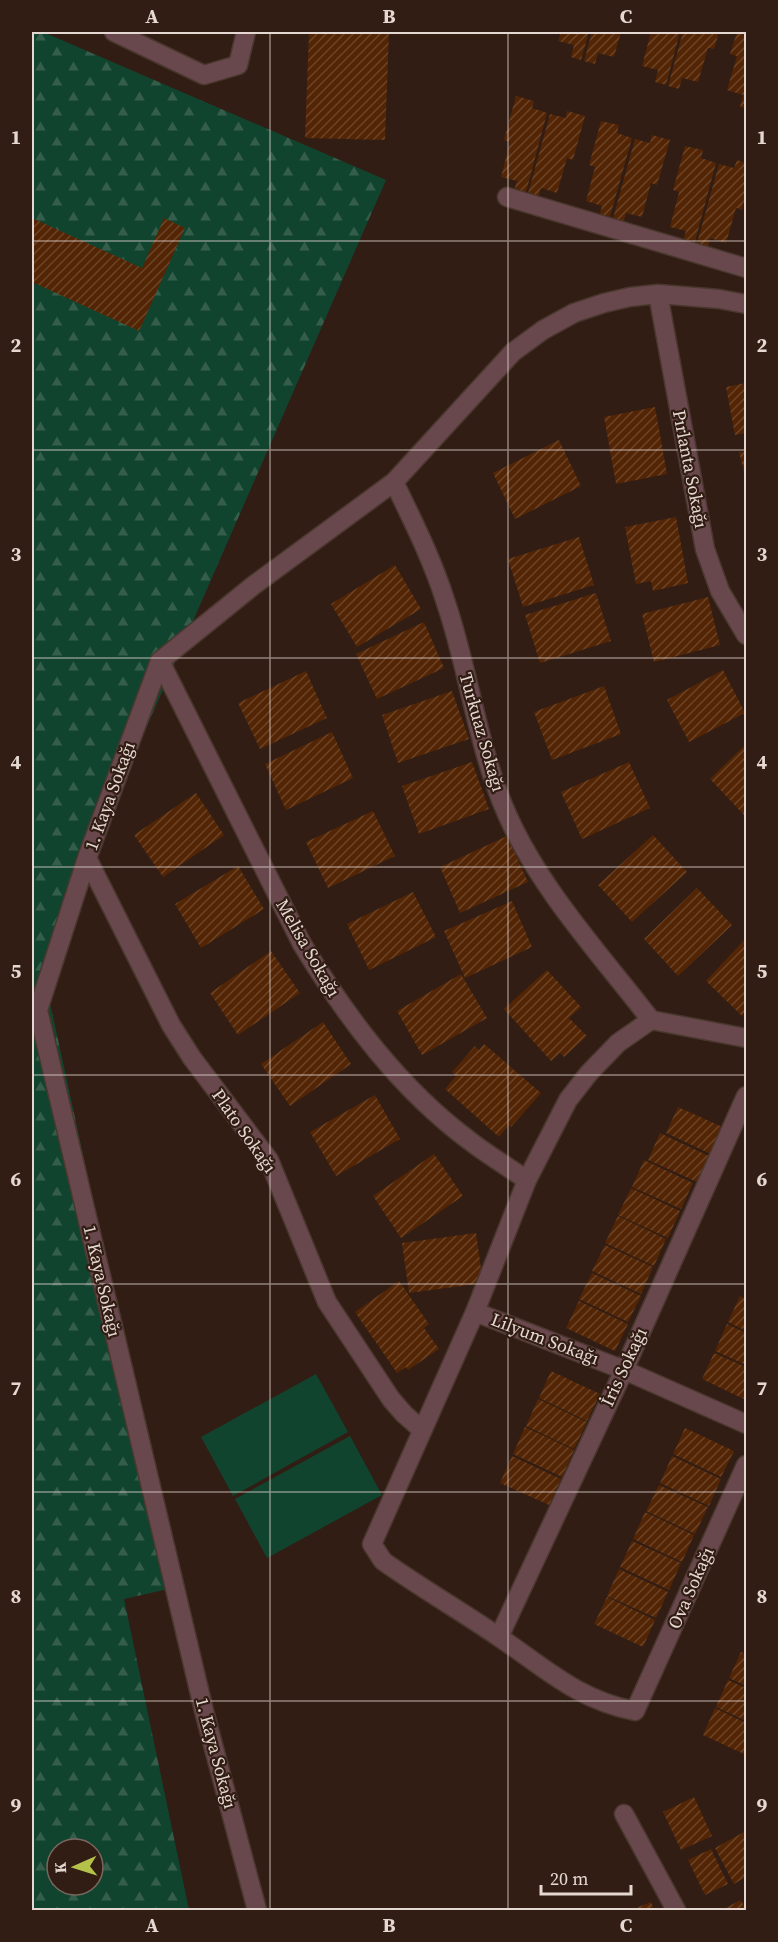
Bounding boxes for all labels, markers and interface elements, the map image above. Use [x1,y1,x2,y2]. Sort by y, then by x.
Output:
text: A [145,2,159,30]
text: B [382,2,396,30]
text: C [620,2,632,30]
text: 1 [11,123,21,151]
text: 1 [757,123,767,151]
text: 2 [11,331,22,359]
text: 2 [757,331,768,359]
street label: Pırlanta Sokağı [667,408,714,530]
text: 3 [11,540,22,568]
text: 3 [757,540,768,568]
street label: Turkuaz Sokağı [454,669,511,794]
street label: 1. Kaya Sokağı [78,738,141,854]
text: 4 [11,748,22,776]
text: 4 [757,748,768,776]
street label: Melisa Sokağı [270,894,347,1001]
text: 5 [11,957,22,985]
text: 5 [757,957,768,985]
street label: Plato Sokağı [206,1084,283,1178]
text: 6 [11,1165,22,1193]
text: 6 [757,1165,768,1193]
street label: 1. Kaya Sokağı [77,1222,128,1339]
street label: Lilyum Sokağı [488,1306,603,1371]
street label: İris Sokağı [594,1323,653,1410]
text: 7 [11,1374,22,1402]
text: 7 [757,1374,768,1402]
street label: Ova Sokağı [661,1543,720,1633]
text: 8 [11,1582,21,1610]
text: 8 [757,1582,767,1610]
street label: 1. Kaya Sokağı [190,1695,243,1811]
text: 9 [11,1791,22,1819]
text: 9 [757,1791,768,1819]
north arrow [45,1837,105,1897]
scale bar [541,1858,631,1896]
text: K [49,1861,71,1874]
text: 20 m [550,1866,588,1891]
text: A [145,1911,159,1939]
text: B [382,1911,396,1939]
text: C [620,1911,632,1939]

